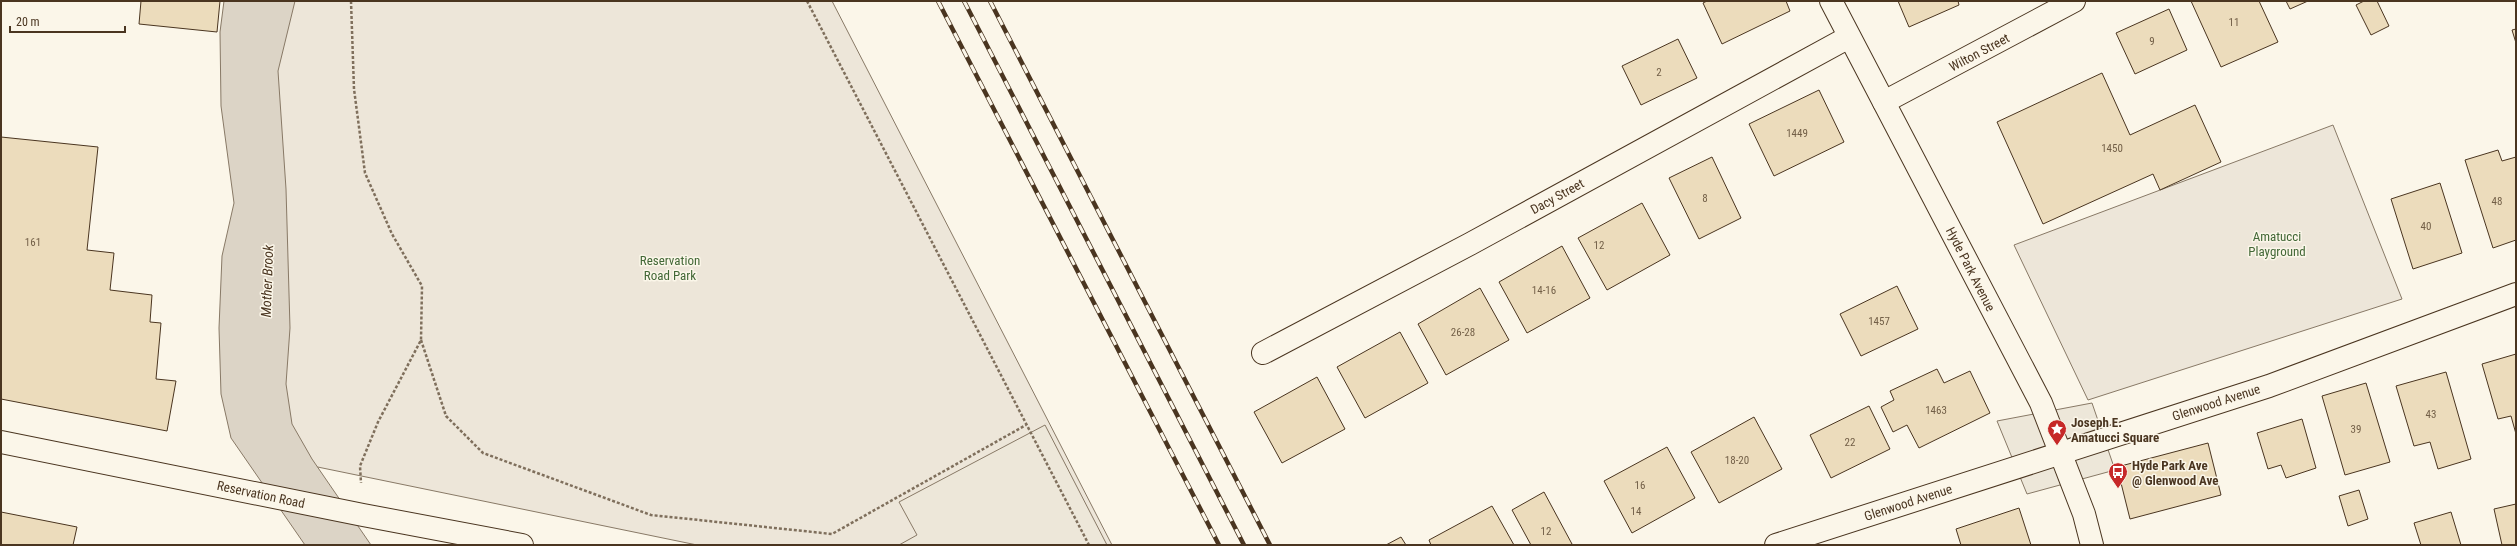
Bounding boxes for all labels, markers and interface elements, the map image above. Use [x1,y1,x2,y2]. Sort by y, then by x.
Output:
scale bar [10,8,125,34]
text: 20 m [16,15,40,29]
house number: 11 [2229,16,2239,29]
street label: Wilton Street [1947,30,2012,75]
house number: 9 [2149,35,2155,48]
house number: 2 [1656,66,1662,79]
house number: 1449 [1786,127,1808,140]
house number: 1450 [2101,142,2123,155]
street label: Dacy Street [1528,176,1587,217]
house number: 8 [1702,192,1708,205]
house number: 48 [2492,195,2502,208]
house number: 40 [2421,220,2431,233]
street label: Hyde Park Avenue [1943,225,1998,314]
park label: Amatucci Playground [2248,229,2306,259]
house number: 161 [25,236,41,249]
house number: 12 [1594,239,1604,252]
water label: Mother Brook [258,244,276,318]
park label: Reservation Road Park [640,253,700,283]
house number: 14-16 [1532,284,1556,297]
house number: 1457 [1868,315,1890,328]
house number: 26-28 [1451,326,1475,339]
street label: Glenwood Avenue [2170,381,2262,424]
house number: 1463 [1925,404,1947,417]
house number: 43 [2426,408,2436,421]
place label: Joseph E. Amatucci Square [2071,415,2159,445]
place icon: Joseph E. Amatucci Square [2046,418,2068,446]
house number: 39 [2351,423,2361,436]
house number: 22 [1845,436,1855,449]
house number: 18-20 [1725,454,1749,467]
place label: Hyde Park Ave @ Glenwood Ave [2132,458,2219,488]
bus stop icon: Hyde Park Ave @ Glenwood Ave [2107,461,2129,489]
street label: Reservation Road [216,478,306,511]
house number: 16 [1635,479,1645,492]
street label: Glenwood Avenue [1862,481,1954,524]
house number: 14 [1631,505,1642,518]
house number: 12 [1541,525,1551,538]

